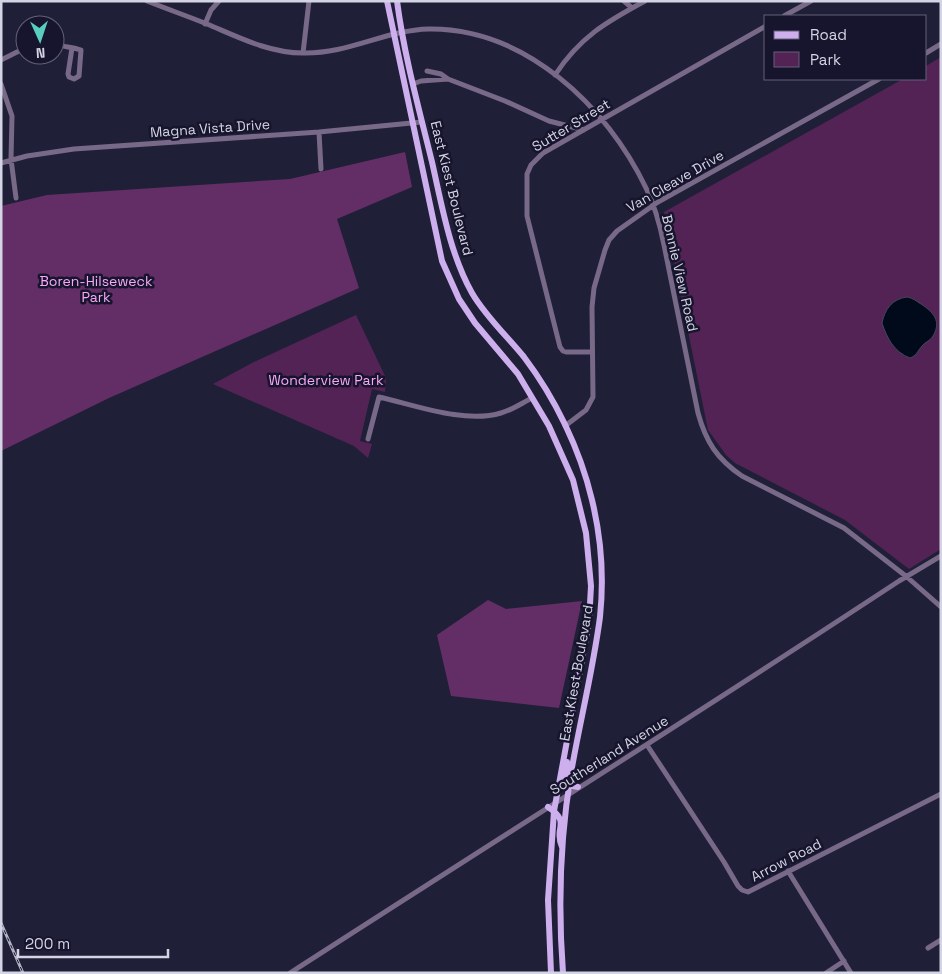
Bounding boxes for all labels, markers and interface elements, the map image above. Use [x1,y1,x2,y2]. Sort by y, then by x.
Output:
north arrow [15,15,65,65]
legend [764,15,927,80]
text: Road [810,25,847,44]
text: N [36,44,46,62]
text: Park [810,50,841,69]
street label: Sutter Street [529,95,613,155]
street label: Magna Vista Drive [150,115,270,141]
street label: East Kiest Boulevard [427,119,477,257]
street label: Van Cleave Drive [623,146,727,216]
street label: Bonnie View Road [658,213,702,333]
park label: Boren-Hilseweck Park [39,272,153,306]
park label: Wonderview Park [269,371,384,389]
street label: East Kiest Boulevard [555,603,597,743]
street label: Southerland Avenue [546,711,672,799]
street label: Arrow Road [748,835,824,885]
scale bar [18,926,168,958]
text: 200 m [25,934,70,953]

